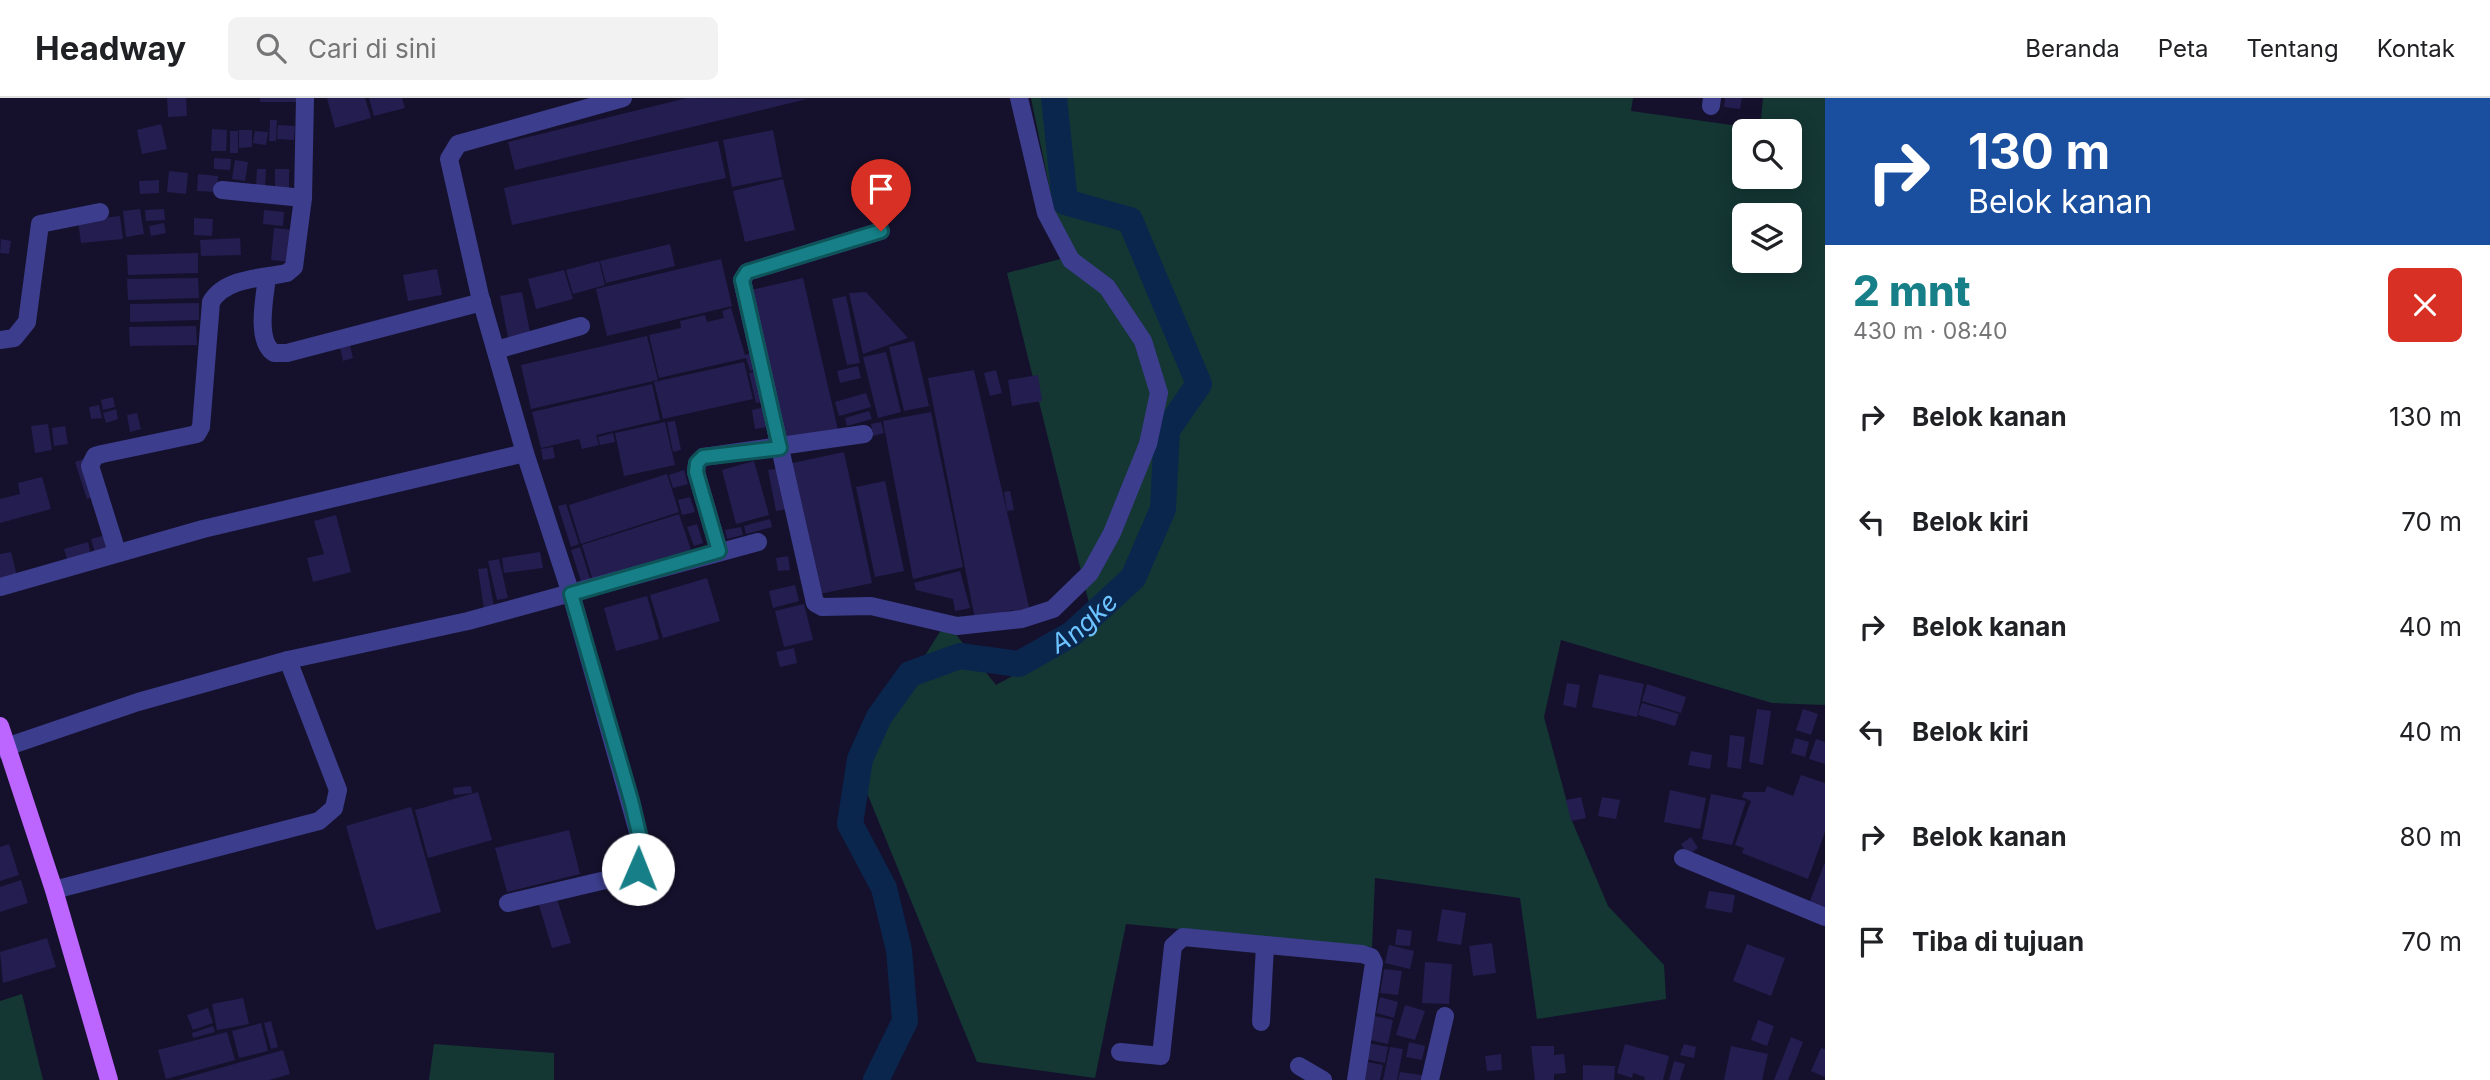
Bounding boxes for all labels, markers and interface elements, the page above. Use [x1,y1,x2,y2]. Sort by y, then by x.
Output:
search box [228,17,718,80]
text: Headway [35,28,186,68]
icon: search [252,29,290,67]
text: Cari di sini [308,33,437,64]
text: Beranda [2025,34,2120,63]
text: Peta [2158,34,2208,63]
text: Tentang [2246,34,2339,63]
text: Kontak [2377,34,2455,63]
map controls [1732,119,1802,273]
button: search [1732,119,1802,189]
text: 130 m [1968,122,2110,181]
icon: right [1853,126,1944,217]
pin [851,159,911,231]
icon: arrive [862,170,900,208]
text: Belok kanan [1968,182,2152,221]
button: layers [1732,203,1802,273]
text: 2 mnt [1853,265,1971,316]
button: close [2388,268,2462,342]
text: 430 m · 08:40 [1853,317,2008,345]
icon: right [1853,398,1891,436]
text: Belok kanan [1912,401,2067,432]
text: 130 m [2389,401,2462,432]
icon: left [1853,503,1891,541]
text: Belok kiri [1912,506,2029,537]
text: 70 m [2401,506,2462,537]
water label: Angke [1044,585,1123,659]
icon: right [1853,608,1891,646]
text: Belok kanan [1912,611,2067,642]
text: 40 m [2399,611,2462,642]
icon: left [1853,713,1891,751]
text: Belok kiri [1912,716,2029,747]
text: 40 m [2399,716,2462,747]
icon: right [1853,818,1891,856]
text: Belok kanan [1912,821,2067,852]
text: 80 m [2399,821,2462,852]
position arrow [601,832,675,906]
icon: arrive [1853,923,1891,961]
text: Tiba di tujuan [1912,926,2084,957]
text: 70 m [2401,926,2462,957]

